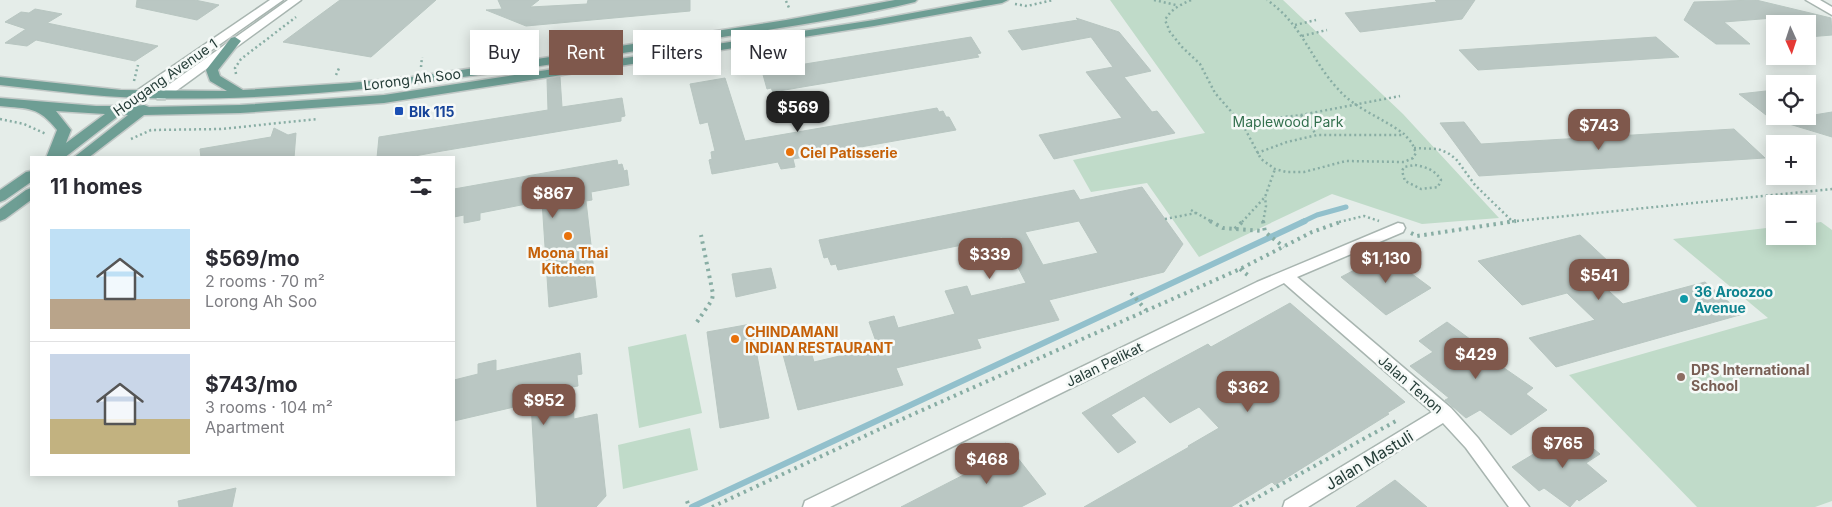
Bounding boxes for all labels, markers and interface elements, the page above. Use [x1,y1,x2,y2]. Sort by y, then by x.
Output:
north arrow [1766,15,1816,65]
map controls [1766,15,1816,245]
chip: Buy [470,30,539,75]
chip: Rent [549,30,623,75]
chip: Filters [633,30,721,75]
chip: New [731,30,805,75]
street label: Hougang Avenue 1 [110,35,220,119]
street label: Lorong Ah Soo [362,65,462,93]
button: locate [1766,75,1816,125]
pin: $569 [768,90,828,133]
text: $569 [777,97,819,117]
place label: Blk 115 [409,103,455,120]
marker: Blk 115 [393,105,405,117]
pin: $743 [1569,108,1629,151]
park label: Maplewood Park [1233,113,1344,130]
text: $743 [1579,115,1619,135]
button: + [1766,135,1816,185]
place label: Ciel Patisserie [800,144,898,161]
marker: Ciel Patisserie [784,146,796,158]
icon: filters [407,172,435,200]
text: 11 homes [50,174,142,199]
pin: $867 [523,176,583,219]
text: $867 [533,183,573,203]
button: − [1766,195,1816,245]
marker: Moona Thai Kitchen [562,230,574,242]
pin: $339 [960,238,1020,280]
pin: $1,130 [1345,242,1427,284]
place label: Moona Thai Kitchen [528,244,608,277]
text: $339 [969,244,1011,264]
text: $569/mo [205,246,300,271]
text: $1,130 [1361,248,1411,268]
icon: home [90,249,150,309]
pin: $541 [1569,258,1629,301]
text: $541 [1580,265,1618,285]
text: 2 rooms · 70 m² [205,271,325,291]
place label: 36 Aroozoo Avenue [1694,283,1773,316]
text: Lorong Ah Soo [205,291,317,311]
marker: 36 Aroozoo Avenue [1678,293,1690,305]
place label: CHINDAMANI INDIAN RESTAURANT [745,323,893,356]
marker: CHINDAMANI INDIAN RESTAURANT [729,333,741,345]
street label: Jalan Pelikat [1063,338,1146,390]
pin: $429 [1446,338,1506,380]
text: $429 [1455,344,1497,364]
street label: Jalan Tenon [1375,351,1447,417]
place label: DPS International School [1691,361,1809,394]
pin: $362 [1218,370,1278,413]
marker: DPS International School [1675,371,1687,383]
text: $743/mo [205,372,298,397]
icon: home [90,374,150,434]
text: $362 [1227,377,1269,397]
pin: $952 [514,384,574,426]
text: $952 [523,390,565,410]
text: 3 rooms · 104 m² [205,397,333,417]
text: Apartment [205,417,285,437]
street label: Jalan Mastuli [1321,426,1417,494]
pin: $765 [1533,426,1593,469]
text: $765 [1543,433,1583,453]
pin: $468 [957,442,1017,485]
text: $468 [966,449,1008,469]

